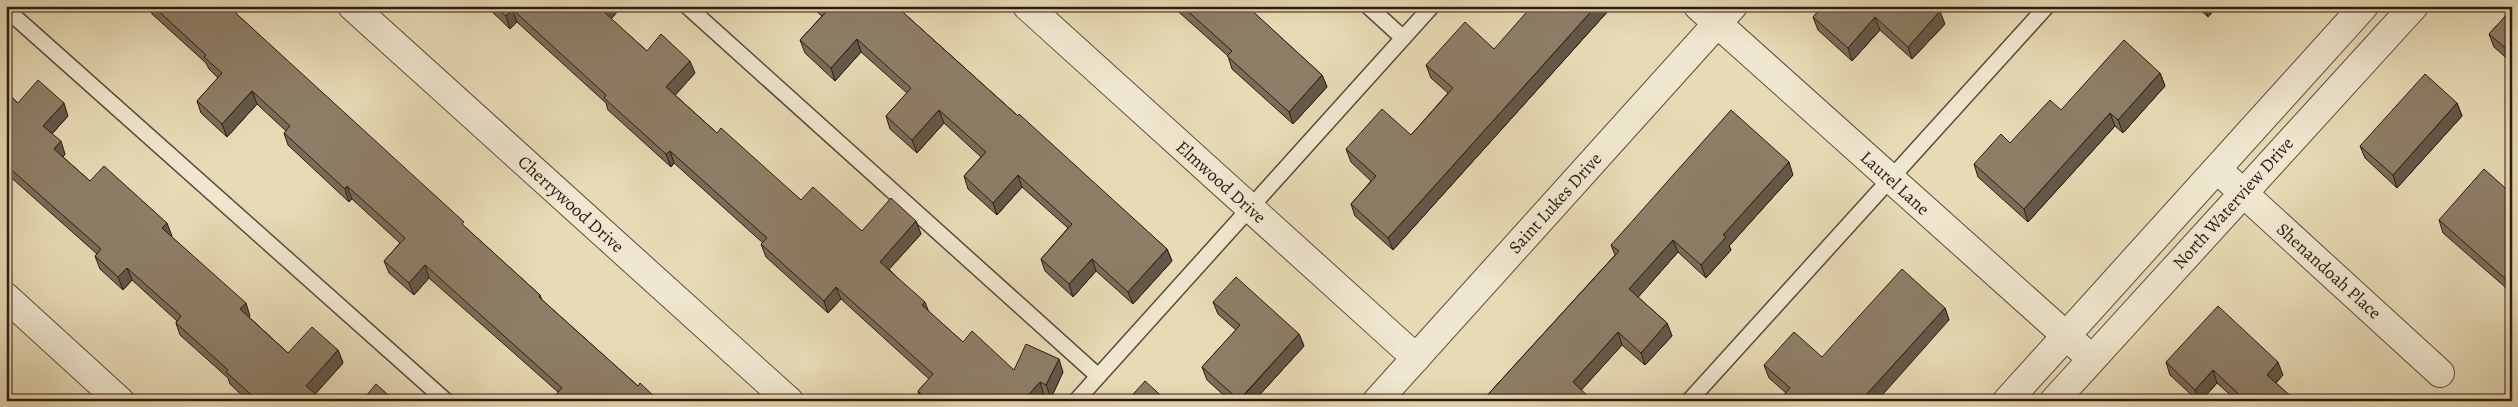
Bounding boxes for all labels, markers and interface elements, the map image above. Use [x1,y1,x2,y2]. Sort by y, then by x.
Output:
street label: North Waterview Drive [2167,132,2299,274]
street label: Elmwood Drive [1171,135,1271,229]
street label: Laurel Lane [1855,145,1935,221]
street label: Saint Lukes Drive [1503,147,1607,259]
street label: Cherrywood Drive [513,150,629,258]
street label: Shenandoah Place [2271,217,2387,325]

